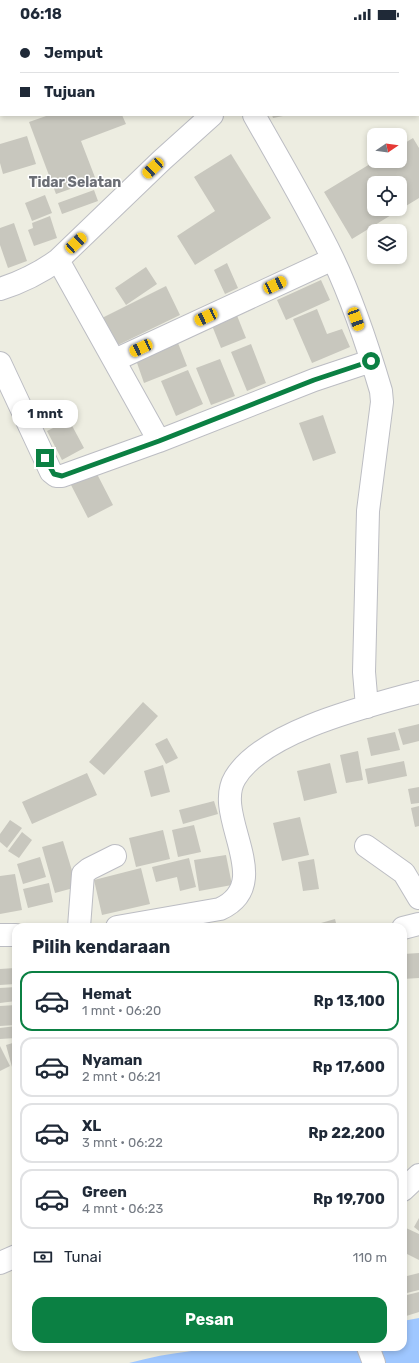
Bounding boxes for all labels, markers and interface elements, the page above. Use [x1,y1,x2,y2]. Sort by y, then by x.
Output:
text: 06:18 [20,5,62,23]
text: Jemput [44,44,103,62]
text: Tujuan [44,83,95,101]
north arrow [367,128,407,168]
map controls [367,128,407,264]
car [140,155,166,181]
district label: Tidar Selatan [29,174,121,191]
button: locate [367,176,407,216]
button: layers [367,224,407,264]
car [63,230,89,256]
car [262,274,288,296]
car [193,306,219,328]
car [346,306,366,332]
car [128,337,154,359]
route start [362,352,380,370]
callout: 1 mnt [12,400,78,428]
text: 1 mnt [27,406,63,421]
route end [36,449,54,467]
text: Pilih kendaraan [32,936,170,958]
icon: car [34,983,70,1019]
text: Hemat [82,985,132,1003]
text: Rp 13,100 [314,992,385,1010]
text: 1 mnt · 06:20 [82,1003,161,1018]
icon: car [34,1049,70,1085]
text: Nyaman [82,1051,143,1069]
text: Rp 17,600 [313,1058,385,1076]
text: 2 mnt · 06:21 [82,1069,161,1084]
icon: car [34,1115,70,1151]
text: XL [82,1117,101,1135]
text: Rp 22,200 [308,1124,385,1142]
text: 3 mnt · 06:22 [82,1135,163,1150]
icon: car [34,1181,70,1217]
text: Green [82,1183,127,1201]
text: Rp 19,700 [313,1190,385,1208]
text: 4 mnt · 06:23 [82,1201,163,1216]
icon: cash [32,1246,54,1268]
text: Tunai [64,1248,102,1266]
text: 110 m [353,1250,387,1265]
button: Pesan [32,1297,387,1343]

